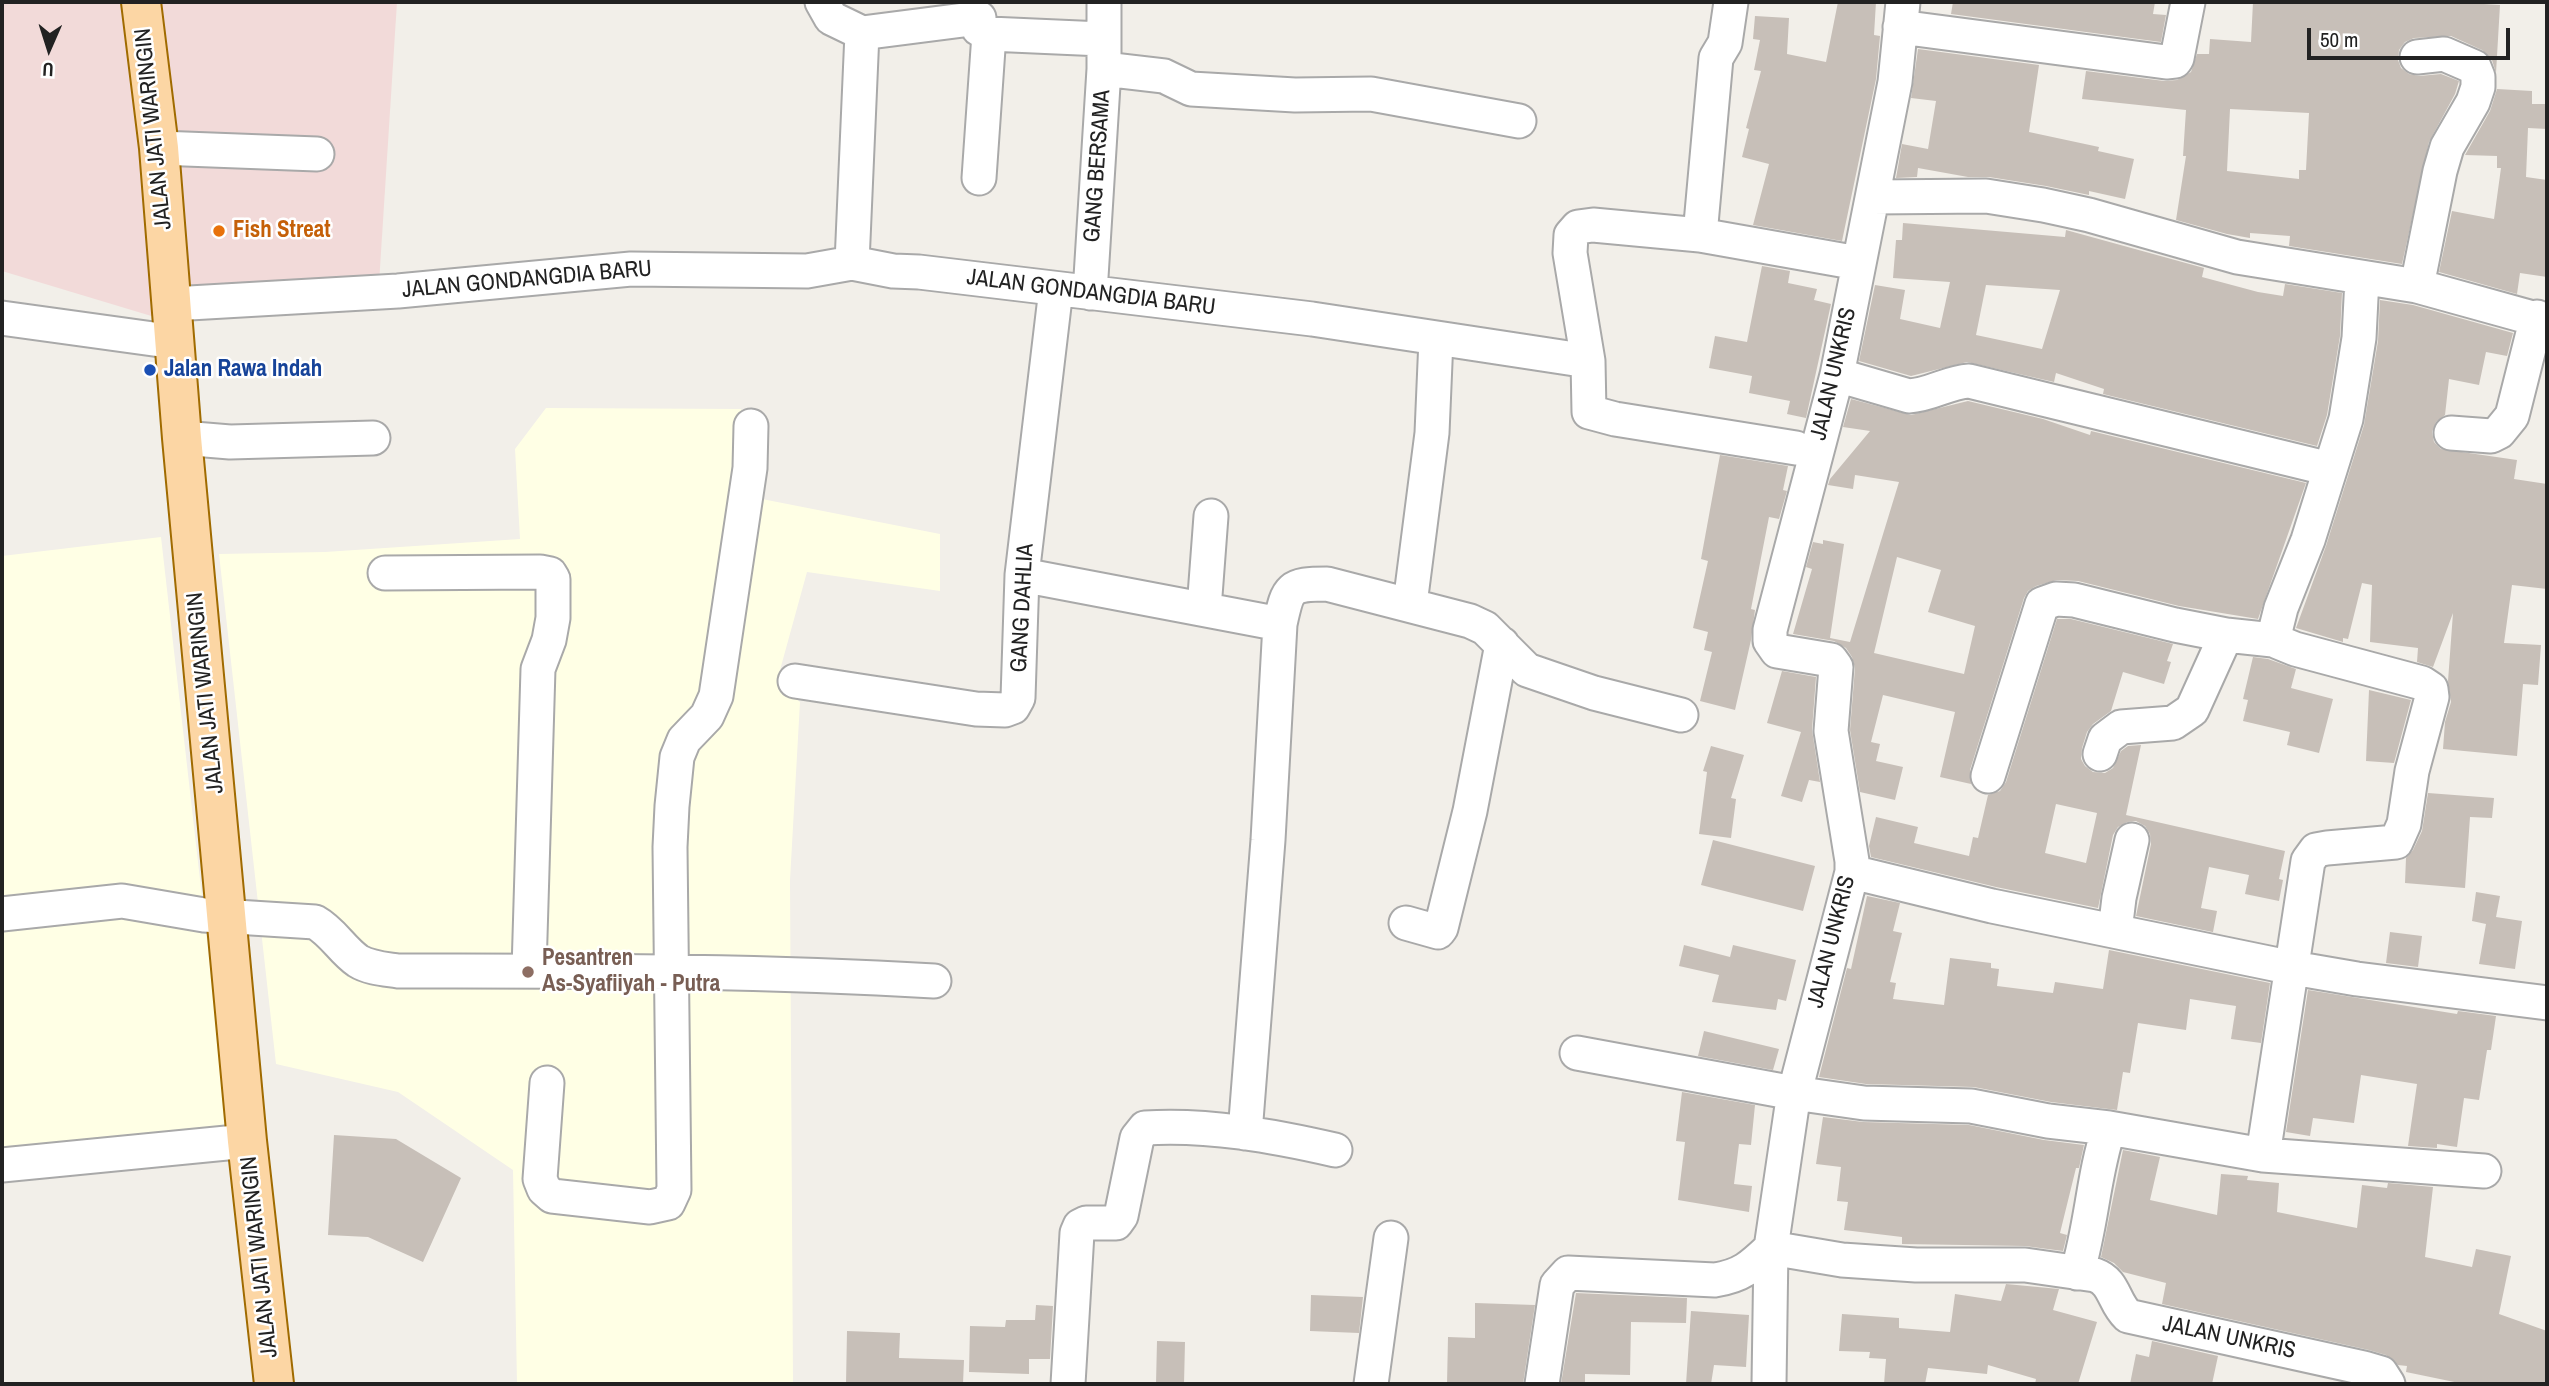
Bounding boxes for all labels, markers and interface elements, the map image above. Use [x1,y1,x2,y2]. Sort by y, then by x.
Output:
north arrow [14,14,84,84]
scale bar [2311,14,2514,58]
text: 50 m [2320,25,2358,54]
street label: JALAN JATI WARINGIN [130,27,178,231]
text: U [42,57,54,83]
street label: GANG BERSAMA [1079,89,1117,243]
place label: Fish Streat [233,217,330,245]
marker: Fish Streat [211,223,227,239]
street label: JALAN GONDANGDIA BARU [401,255,653,305]
street label: JALAN GONDANGDIA BARU [965,264,1217,322]
street label: JALAN UNKRIS [1805,305,1863,443]
place label: Jalan Rawa Indah [164,356,322,384]
marker: Jalan Rawa Indah [142,362,158,378]
street label: GANG DAHLIA [1006,543,1040,673]
street label: JALAN JATI WARINGIN [182,591,230,795]
street label: JALAN UNKRIS [1802,873,1862,1011]
place label: Pesantren As-Syafiiyah - Putra [542,945,720,999]
marker: Pesantren As-Syafiiyah - Putra [520,964,536,980]
street label: JALAN JATI WARINGIN [236,1155,284,1359]
street label: JALAN UNKRIS [2160,1310,2298,1366]

